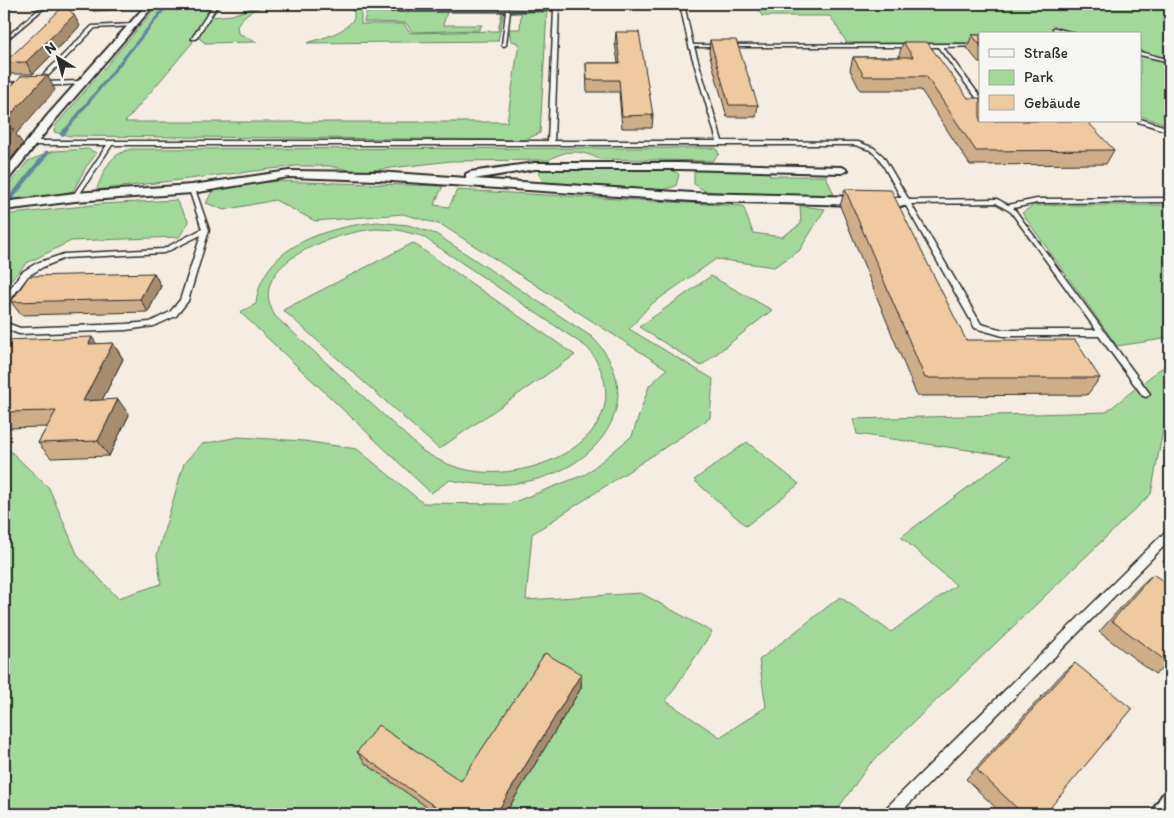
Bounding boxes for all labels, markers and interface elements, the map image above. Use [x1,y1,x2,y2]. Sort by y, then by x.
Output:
north arrow [32,32,82,82]
legend [979,32,1142,122]
text: N [42,38,59,58]
text: Straße [1024,44,1068,62]
text: Park [1024,68,1054,86]
text: Gebäude [1024,94,1081,112]

